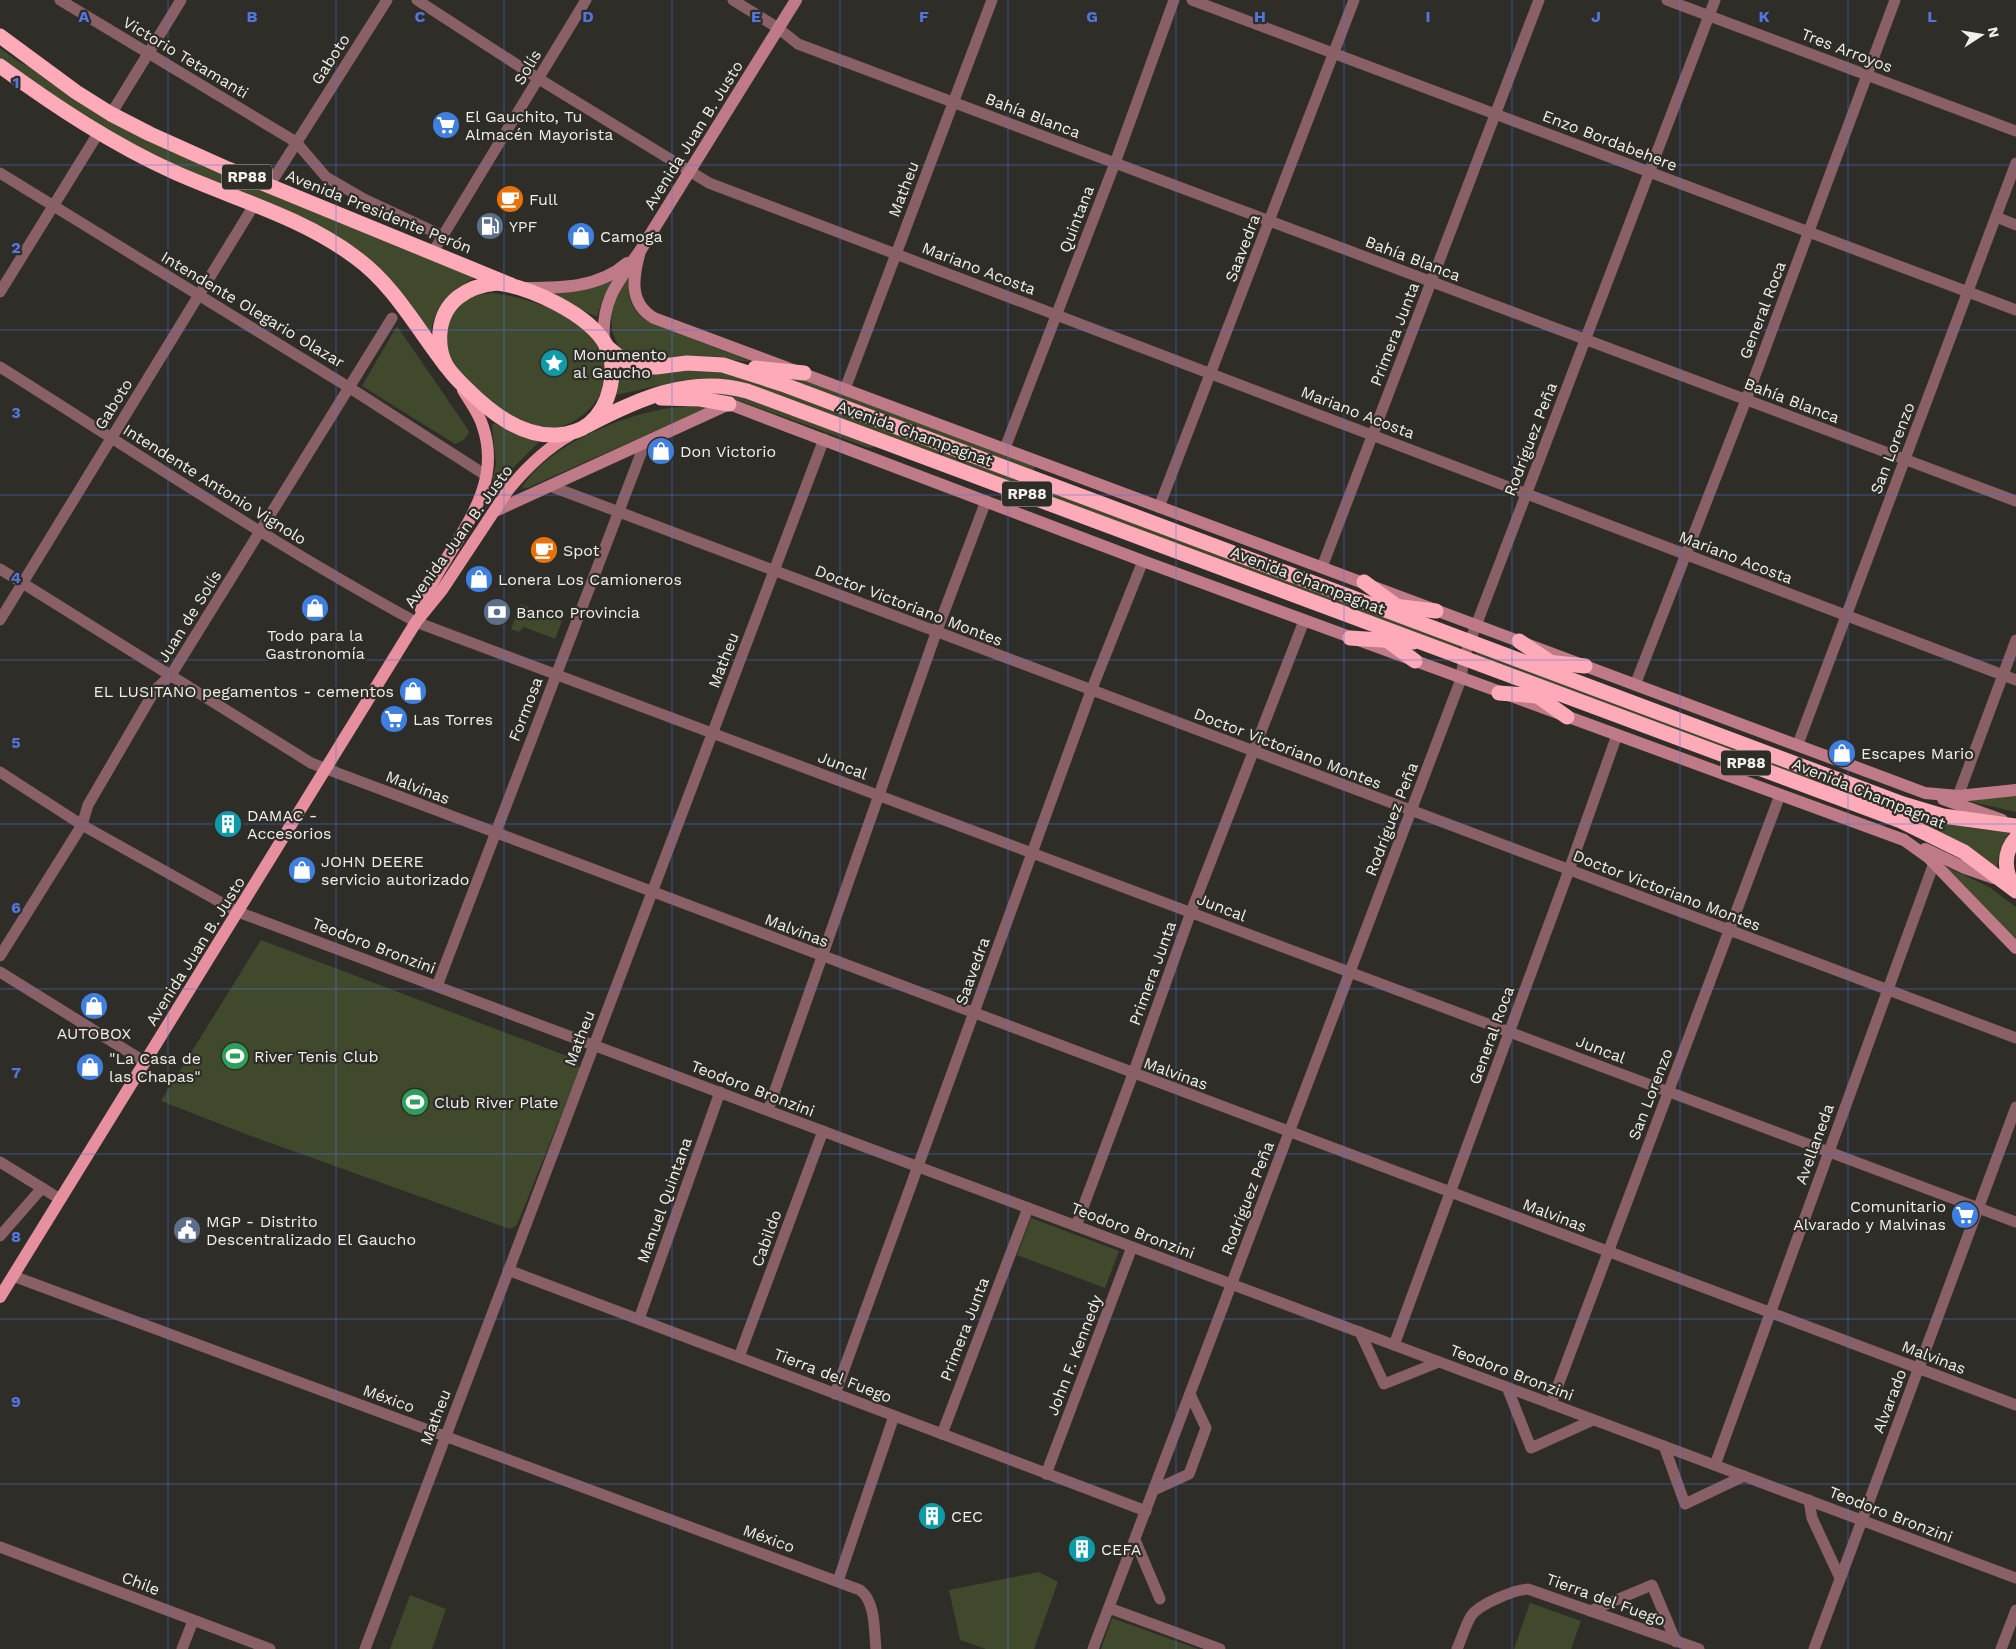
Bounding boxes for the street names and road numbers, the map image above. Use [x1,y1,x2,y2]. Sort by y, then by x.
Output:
street label: Victorio Tetamanti [120,12,252,102]
street label: Tres Arroyos [1798,24,1895,77]
street label: Gaboto [307,30,354,88]
street label: Solís [510,46,545,88]
street label: Avenida Juan B. Justo [640,57,747,213]
street label: Bahía Blanca [983,89,1083,142]
street label: Enzo Bordabehere [1540,106,1680,175]
street label: Matheu [884,159,923,220]
road number: RP88 [222,164,272,190]
street label: Avenida Presidente Perón [283,165,475,258]
street label: Quintana [1055,183,1098,256]
street label: Saavedra [1221,212,1264,285]
street label: Bahía Blanca [1363,232,1463,285]
street label: Mariano Acosta [919,238,1038,299]
street label: Intendente Olegario Olazar [158,247,348,372]
street label: General Roca [1735,259,1790,362]
street label: Primera Junta [1366,280,1423,389]
street label: Bahía Blanca [1742,374,1842,427]
street label: Gaboto [90,375,136,433]
street label: Rodríguez Peña [1500,380,1561,499]
street label: Mariano Acosta [1298,382,1417,443]
street label: Avenida Champagnat [834,396,995,471]
street label: San Lorenzo [1866,400,1919,497]
street label: Intendente Antonio Vignolo [120,420,310,549]
street label: Avenida Juan B. Justo [400,461,517,611]
road number: RP88 [1002,482,1052,506]
street label: Mariano Acosta [1676,527,1795,588]
street label: Avenida Champagnat [1228,542,1388,619]
street label: Doctor Victoriano Montes [812,561,1005,650]
street label: Juan de Solís [153,567,225,666]
street label: Matheu [704,630,743,691]
street label: Formosa [505,674,546,744]
street label: Doctor Victoriano Montes [1191,704,1384,793]
street label: Juncal [815,747,870,784]
road number: RP88 [1721,750,1771,776]
street label: Avenida Champagnat [1789,754,1949,833]
street label: Rodríguez Peña [1361,760,1422,879]
street label: Malvinas [383,767,453,808]
street label: Doctor Victoriano Montes [1570,846,1763,935]
street label: Avenida Juan B. Justo [142,873,249,1029]
street label: Juncal [1194,889,1249,926]
street label: Malvinas [762,910,832,951]
street label: Teodoro Bronzini [309,913,438,978]
street label: Primera Junta [1125,919,1180,1028]
street label: Saavedra [951,935,994,1008]
street label: General Roca [1465,983,1518,1087]
street label: Matheu [560,1008,599,1069]
street label: Juncal [1573,1031,1628,1068]
street label: San Lorenzo [1624,1046,1677,1143]
street label: Malvinas [1141,1053,1211,1094]
street label: Teodoro Bronzini [688,1056,817,1121]
street label: Avellaneda [1791,1101,1838,1187]
street label: Manuel Quintana [633,1135,696,1265]
street label: Rodríguez Peña [1217,1139,1278,1258]
street label: Malvinas [1520,1195,1590,1236]
street label: Teodoro Bronzini [1068,1198,1197,1263]
street label: Cabildo [747,1207,785,1269]
street label: Primera Junta [936,1275,993,1384]
street label: John F. Kennedy [1043,1291,1107,1418]
street label: Malvinas [1899,1337,1969,1378]
street label: Teodoro Bronzini [1447,1340,1576,1405]
street label: Tierra del Fuego [771,1344,895,1407]
street label: Alvarado [1869,1366,1910,1436]
street label: México [360,1380,417,1417]
street label: Matheu [416,1387,455,1448]
street label: Teodoro Bronzini [1826,1482,1955,1547]
street label: México [740,1520,797,1557]
street label: Chile [119,1568,163,1599]
street label: Tierra del Fuego [1544,1569,1668,1630]

